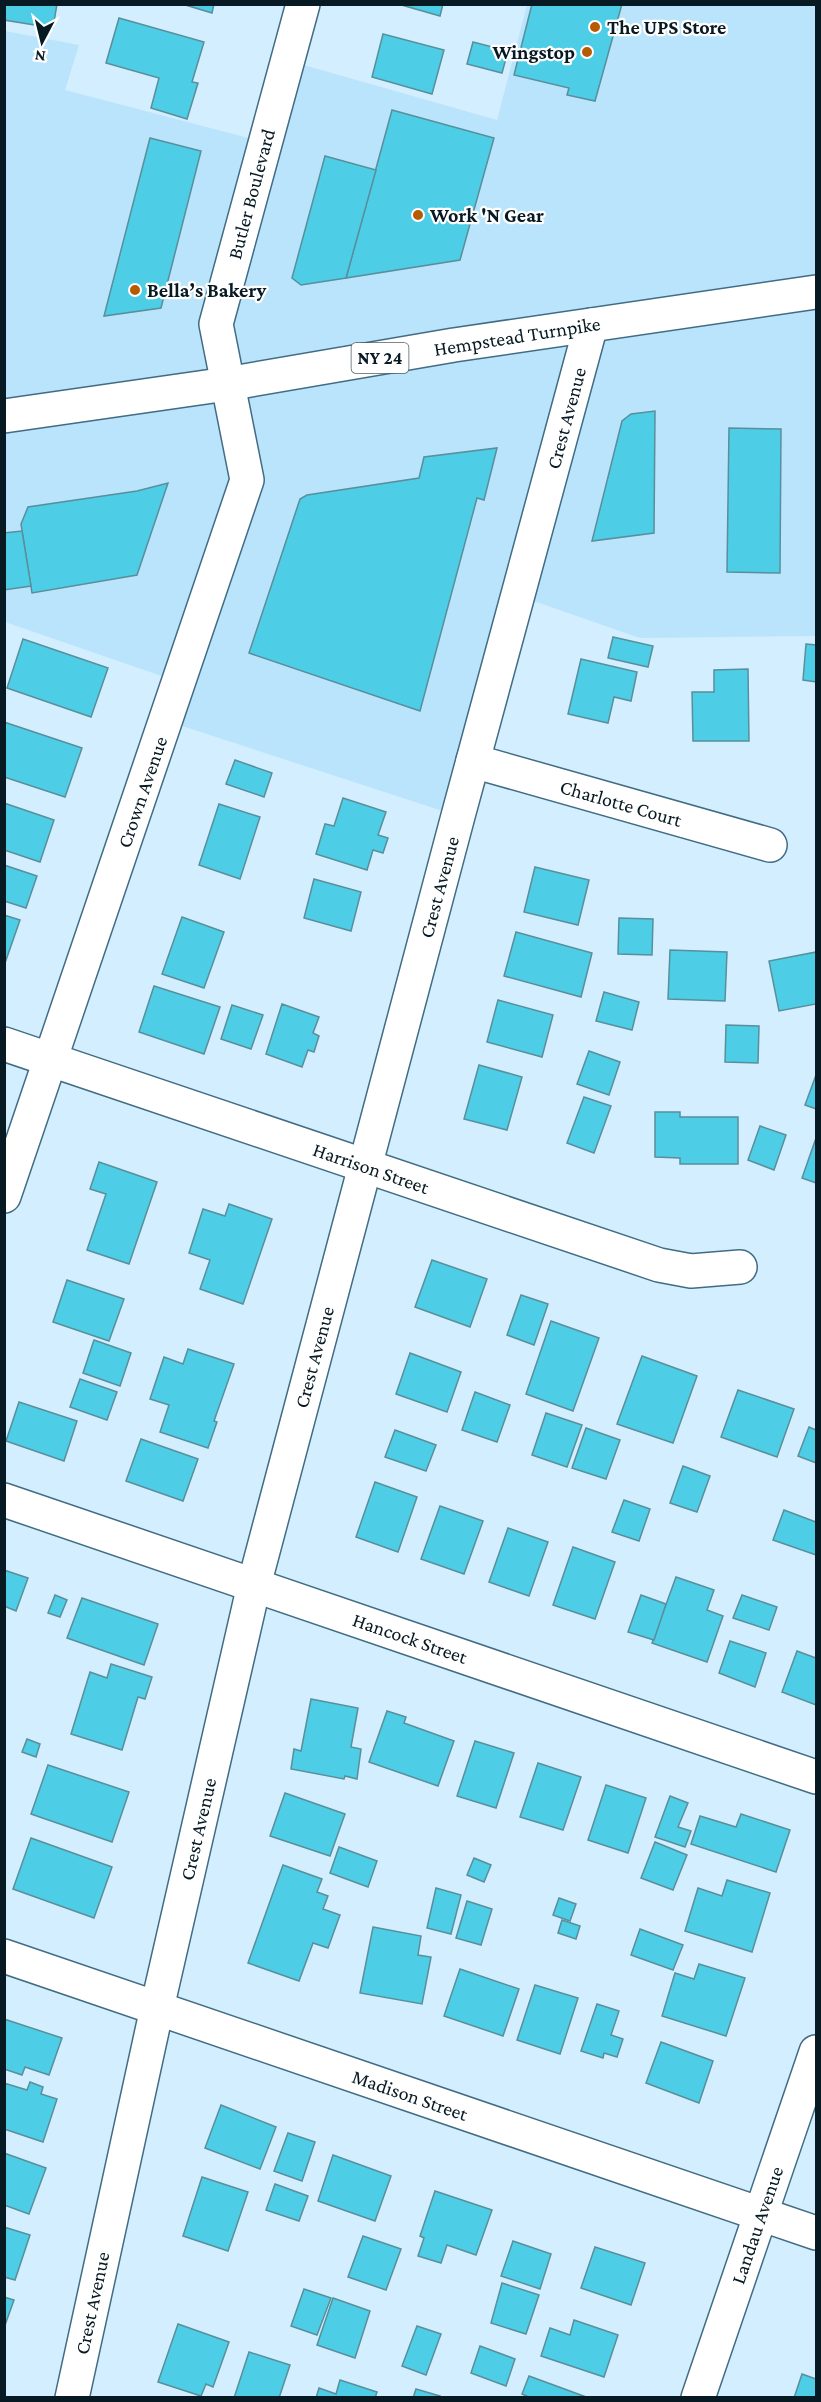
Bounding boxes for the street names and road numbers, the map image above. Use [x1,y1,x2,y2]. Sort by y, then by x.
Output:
street label: Butler Boulevard [223,126,279,262]
street label: Hempstead Turnpike [432,312,602,361]
road number: NY 24 [352,343,409,373]
street label: Crest Avenue [542,365,590,471]
street label: Crown Avenue [113,733,171,851]
street label: Charlotte Court [558,775,685,831]
street label: Crest Avenue [415,834,463,940]
street label: Harrison Street [310,1138,432,1198]
street label: Crest Avenue [290,1304,338,1410]
street label: Hancock Street [350,1608,470,1668]
street label: Crest Avenue [176,1775,221,1882]
street label: Madison Street [349,2065,471,2125]
street label: Landau Avenue [727,2163,787,2287]
street label: Crest Avenue [70,2249,114,2356]

